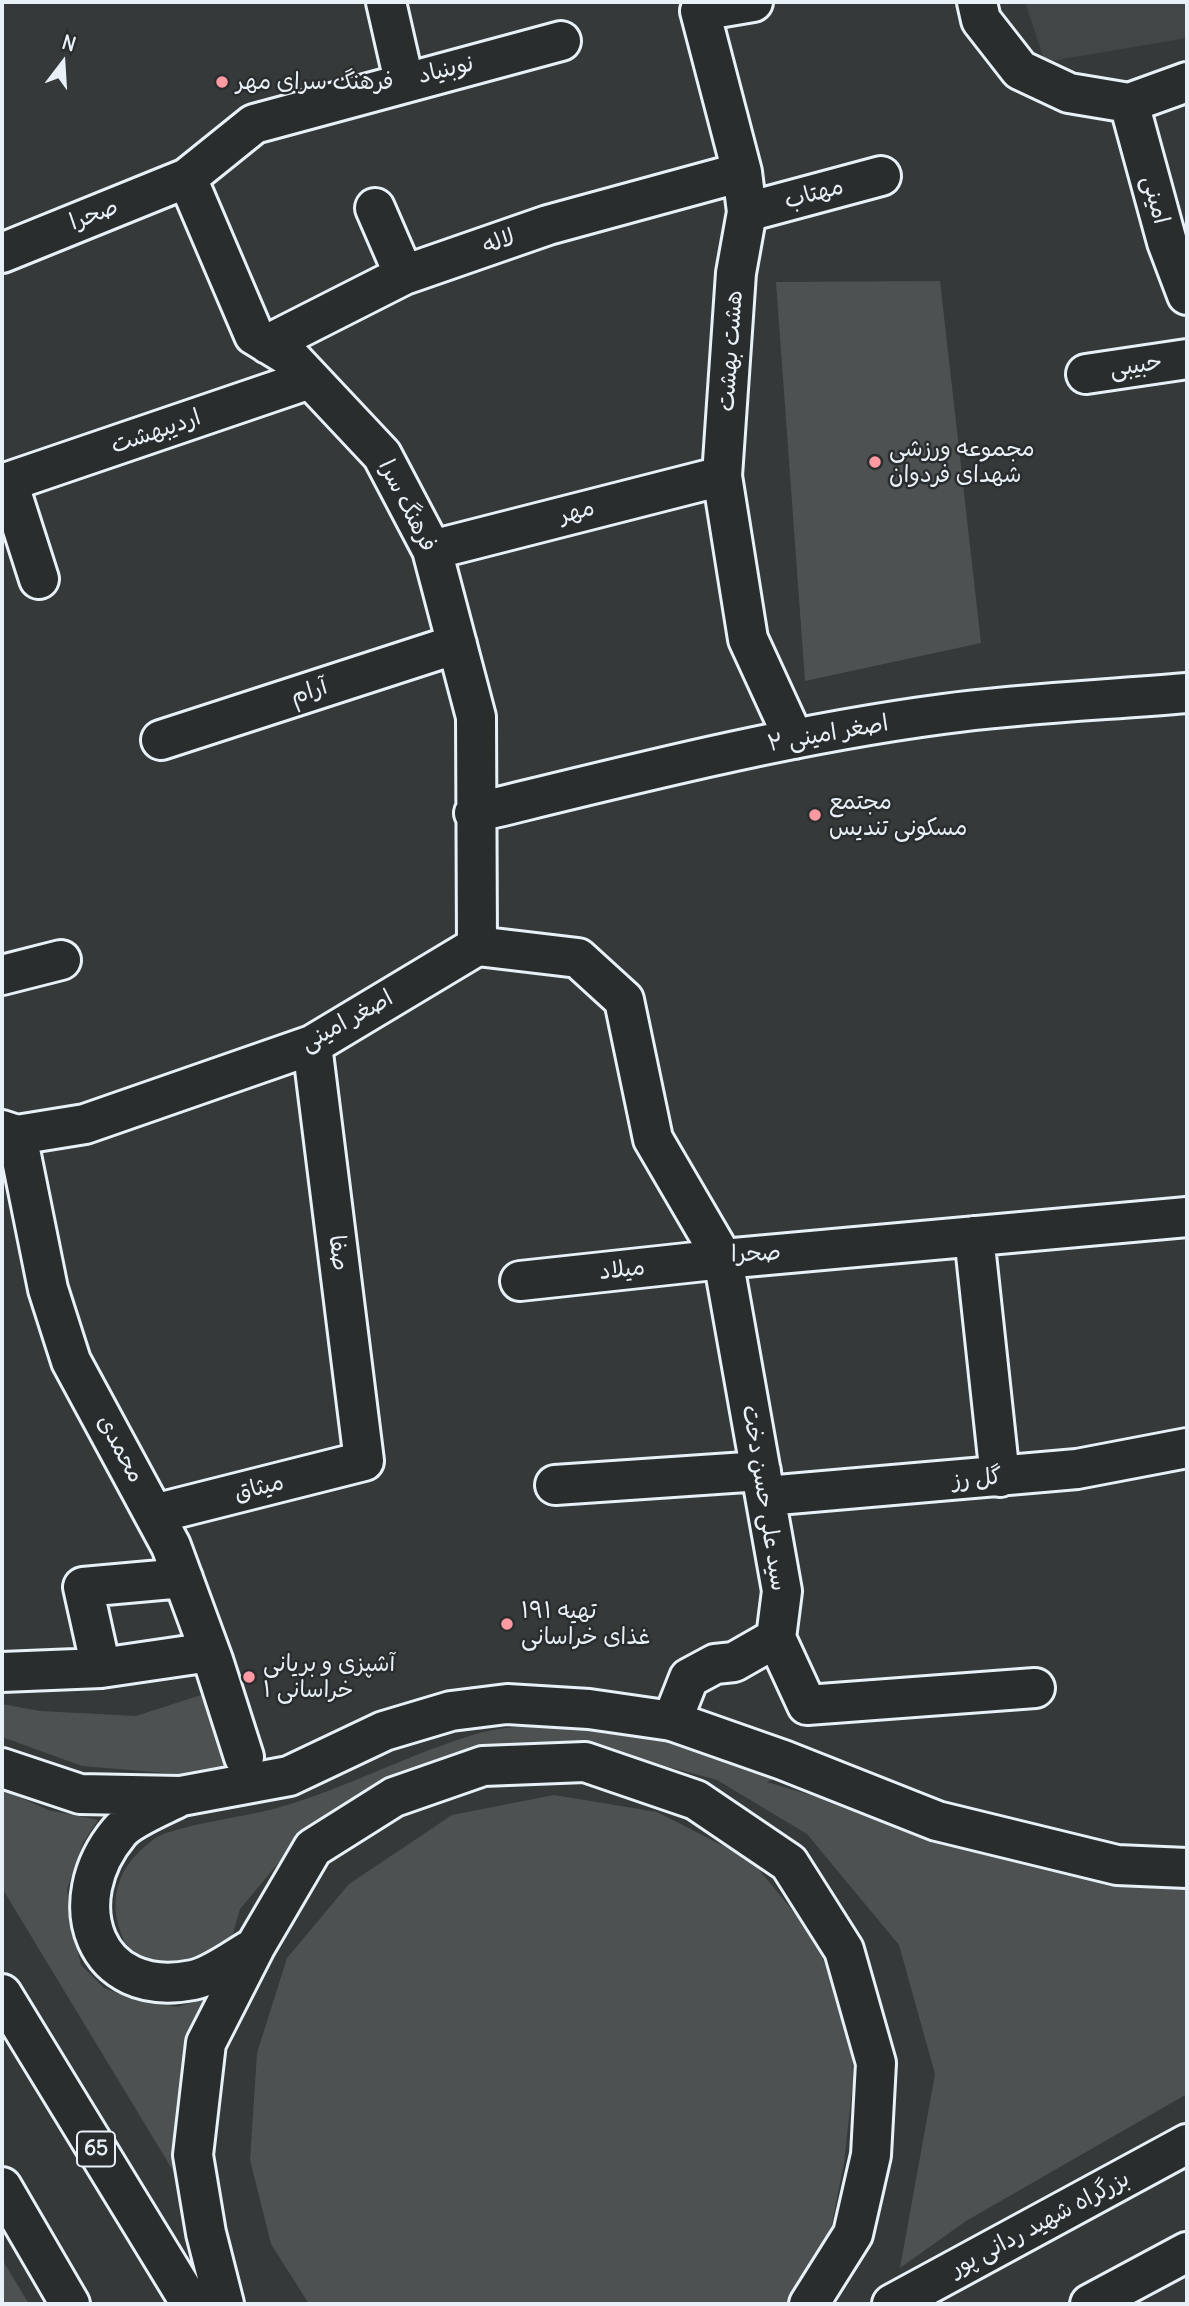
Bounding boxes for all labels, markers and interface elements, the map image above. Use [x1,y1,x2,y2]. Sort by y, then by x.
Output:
north arrow [28,28,98,98]
text: N [59,30,79,56]
street label: نوبنیاد [415,50,477,90]
place label: فرهنگ سرای مهر [236,68,394,96]
marker: فرهنگ سرای مهر [214,74,230,90]
street label: مهتاب [781,173,847,215]
street label: امینی [1135,173,1175,227]
street label: صحرا [66,193,122,237]
street label: لاله [479,224,519,260]
street label: هشت بهشت [713,289,749,413]
street label: حبیبی [1108,348,1164,384]
street label: اردیبهشت [107,404,205,460]
place label: مجموعه ورزشی شهدای فردوان [889,435,1035,489]
marker: مجموعه ورزشی شهدای فردوان [867,454,883,470]
street label: فرهنگ سرا [372,455,442,557]
street label: مهر [556,494,598,530]
street label: آرام [287,673,331,711]
street label: ۲ اصغر امینی [765,710,891,758]
place label: مجتمع مسکونی تندیس [829,788,967,842]
marker: مجتمع مسکونی تندیس [807,807,823,823]
street label: اصغر امینی [296,984,398,1058]
street label: صفا [322,1234,354,1272]
street label: صحرا [731,1239,781,1269]
street label: میلاد [598,1254,646,1286]
street label: سید علی حسن دخت [736,1403,792,1593]
street label: محمدی [91,1410,149,1488]
street label: گل رز [951,1463,1003,1495]
street label: میثاق [231,1469,287,1507]
place label: ۱۹۱ تهیه غذای خراسانی [521,1597,650,1651]
marker: ۱۹۱ تهیه غذای خراسانی [499,1616,515,1632]
place label: آشپزی و بریانی خراسانی ۱ [263,1650,395,1704]
marker: آشپزی و بریانی خراسانی ۱ [241,1669,257,1685]
road number: 65 [77,2132,115,2166]
street label: بزرگراه شهید ردانی پور [946,2165,1134,2283]

